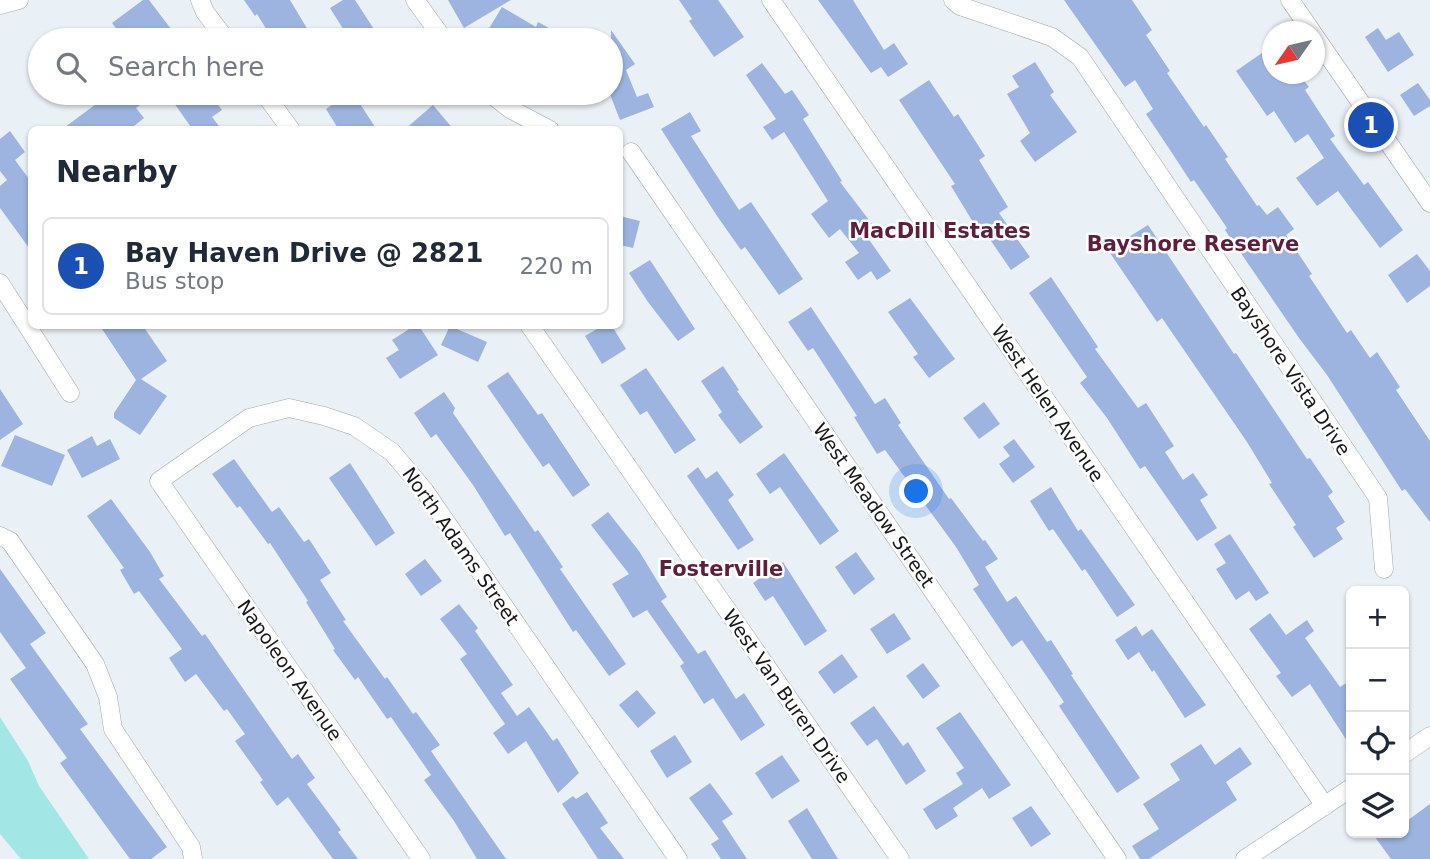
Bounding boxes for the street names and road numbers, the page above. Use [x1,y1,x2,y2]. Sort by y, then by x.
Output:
street label: Bayshore Vista Drive [1226,283,1356,459]
street label: West Helen Avenue [987,320,1109,486]
street label: West Meadow Street [809,419,939,591]
street label: North Adams Street [398,463,524,629]
street label: Napoleon Avenue [233,595,347,745]
street label: West Van Buren Drive [719,605,855,787]

